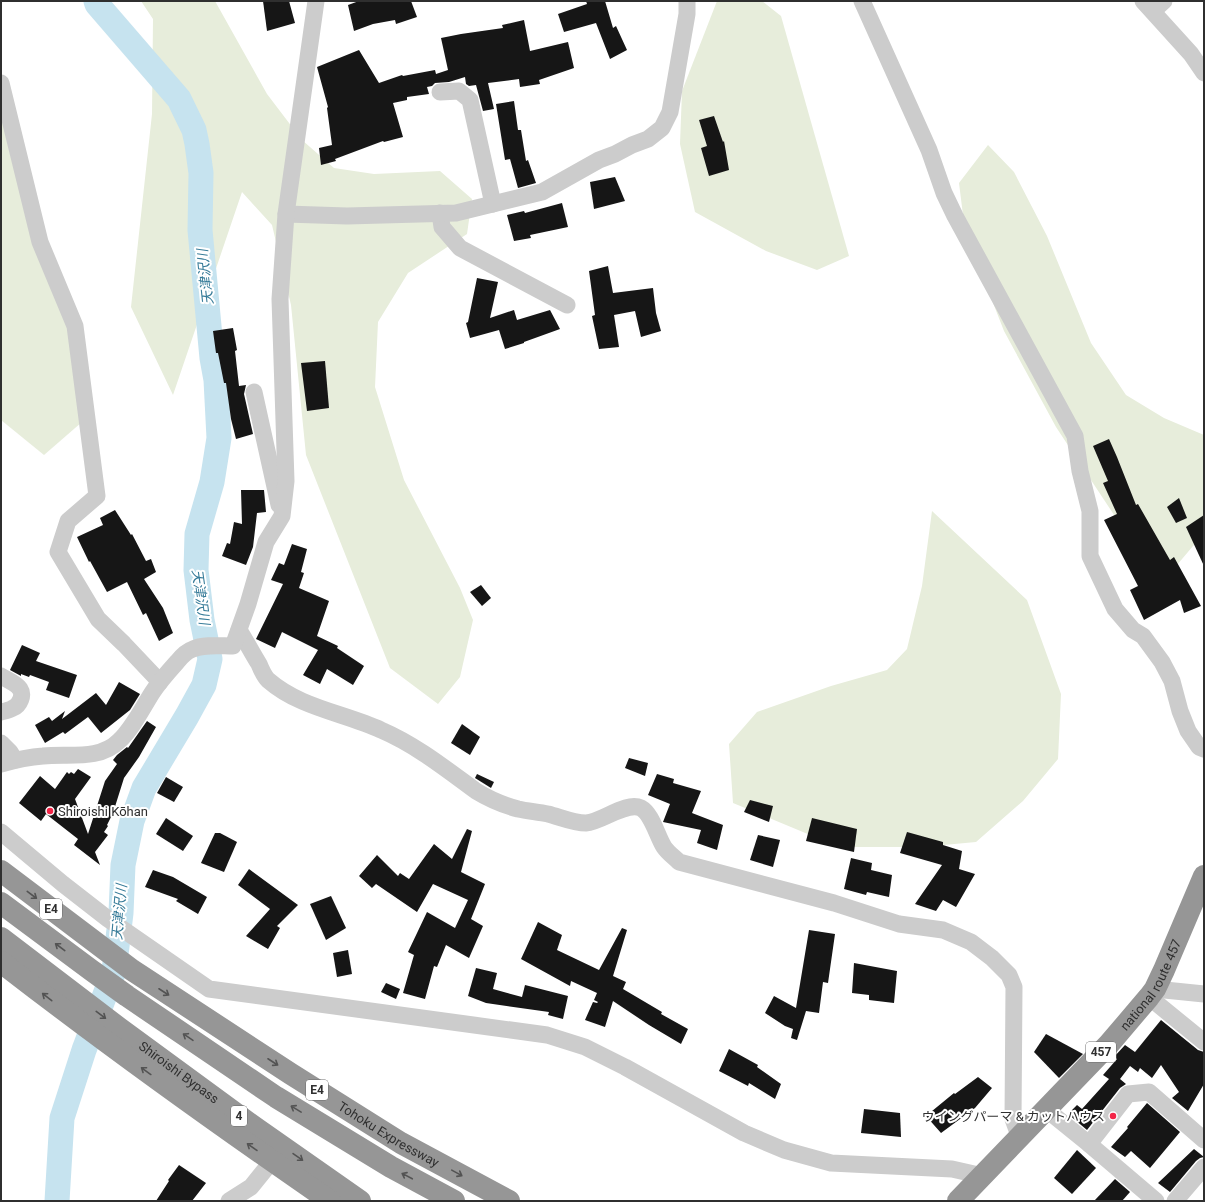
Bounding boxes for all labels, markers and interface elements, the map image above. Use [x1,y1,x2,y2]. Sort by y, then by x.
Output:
water label: 天津沢川 [194,246,216,306]
water label: 天津沢川 [189,568,213,628]
place label: Shiroishi Kōhan [58,804,148,819]
marker: Shiroishi Kōhan [45,806,55,816]
water label: 天津沢川 [109,881,130,941]
one-way arrow [26,890,37,899]
road number: E4 [40,899,62,919]
street label: national route 457 [1117,937,1184,1033]
one-way arrow [54,943,65,951]
one-way arrow [158,988,170,996]
one-way arrow [41,993,52,1002]
one-way arrow [95,1011,106,1019]
one-way arrow [183,1033,194,1041]
street label: Shiroishi Bypass [136,1038,222,1106]
road number: 457 [1086,1042,1116,1062]
one-way arrow [268,1058,279,1067]
one-way arrow [141,1067,152,1075]
road number: E4 [306,1080,328,1100]
street label: Tohoku Expressway [336,1098,442,1170]
one-way arrow [290,1105,302,1113]
road number: 4 [231,1106,247,1126]
place label: ウイングパーマ & カットハウス [921,1109,1105,1124]
marker: ウイングパーマ & カットハウス [1108,1111,1118,1121]
one-way arrow [247,1143,258,1151]
one-way arrow [292,1153,303,1162]
one-way arrow [451,1169,463,1177]
one-way arrow [402,1172,414,1179]

